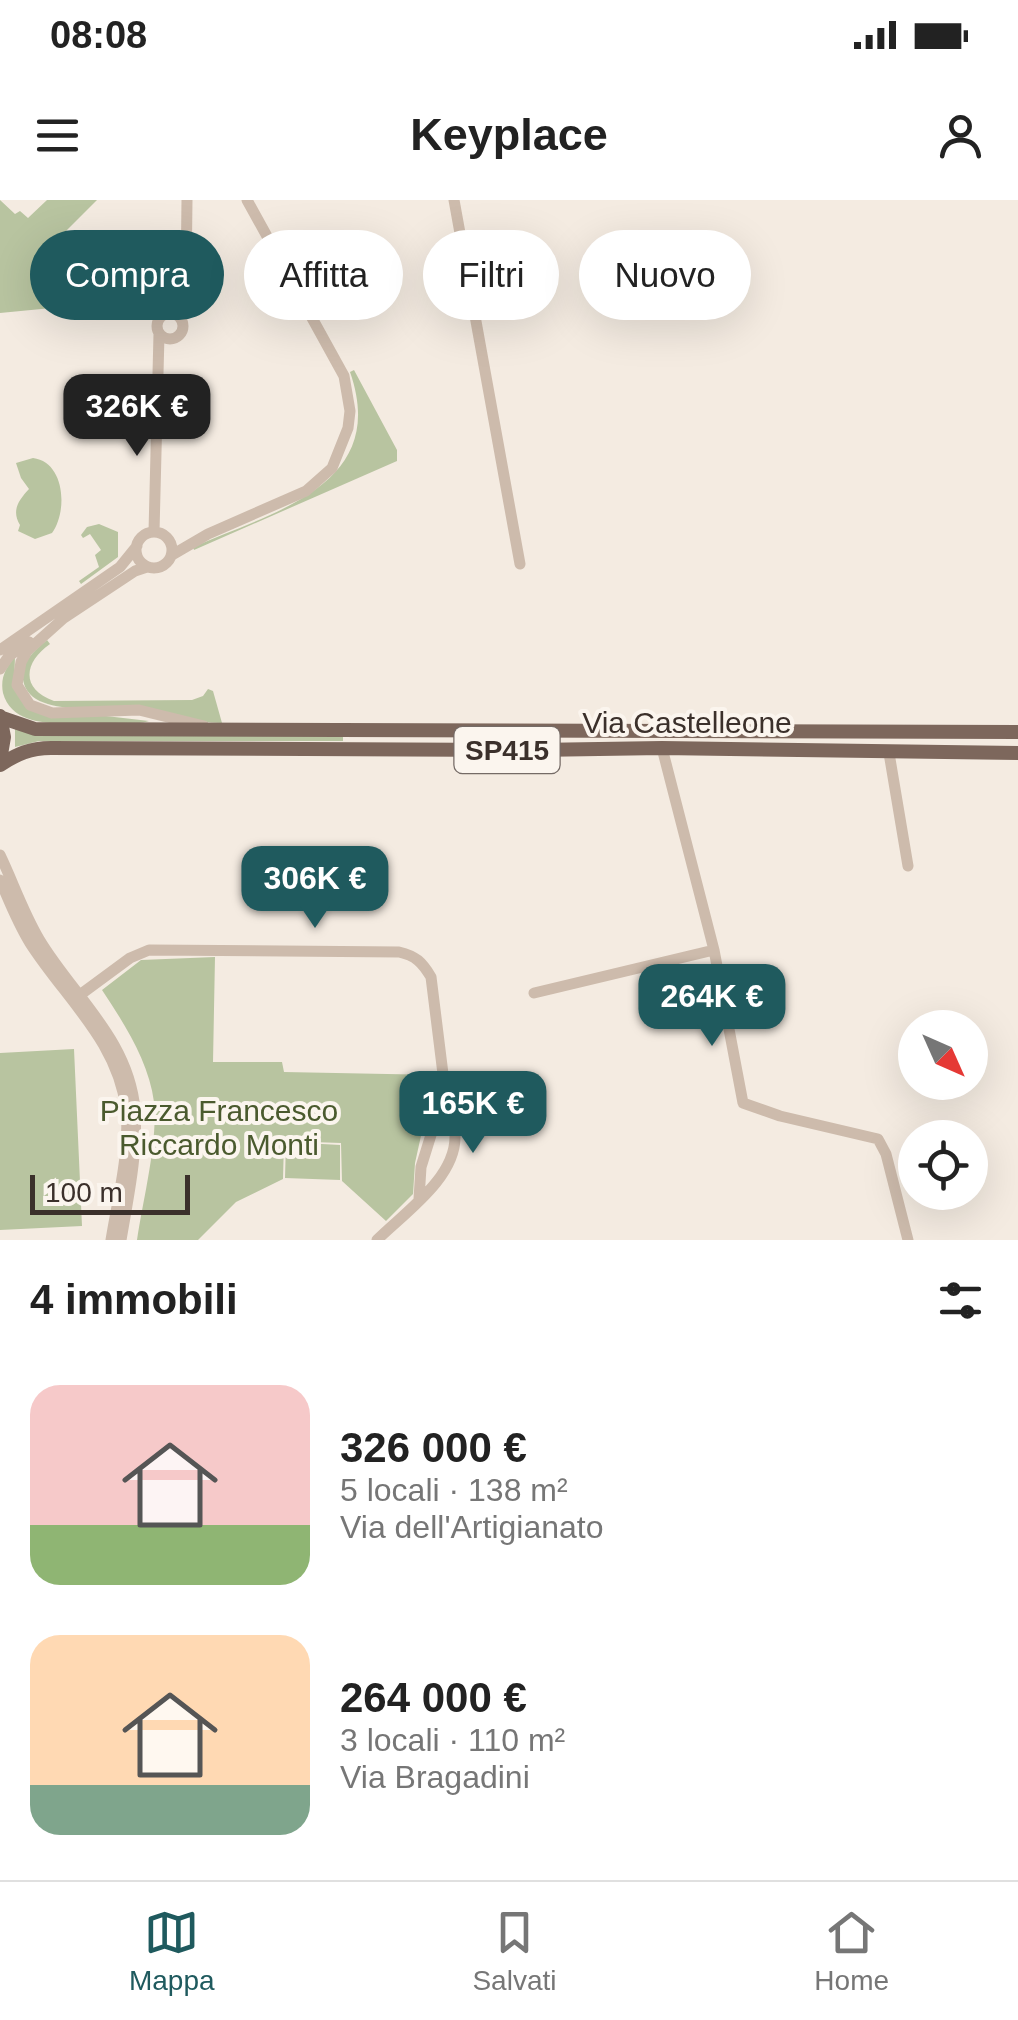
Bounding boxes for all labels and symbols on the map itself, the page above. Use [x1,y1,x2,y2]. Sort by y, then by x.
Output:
pin: 326K € [56,374,218,459]
street label: Via Castelleone [582,706,792,739]
road number: SP415 [454,727,560,773]
pin: 306K € [234,846,396,931]
pin: 264K € [631,964,793,1049]
north arrow [898,1010,988,1100]
pin: 165K € [392,1071,554,1156]
park label: Piazza Francesco Riccardo Monti [100,1094,338,1161]
scale bar [30,1170,190,1214]

